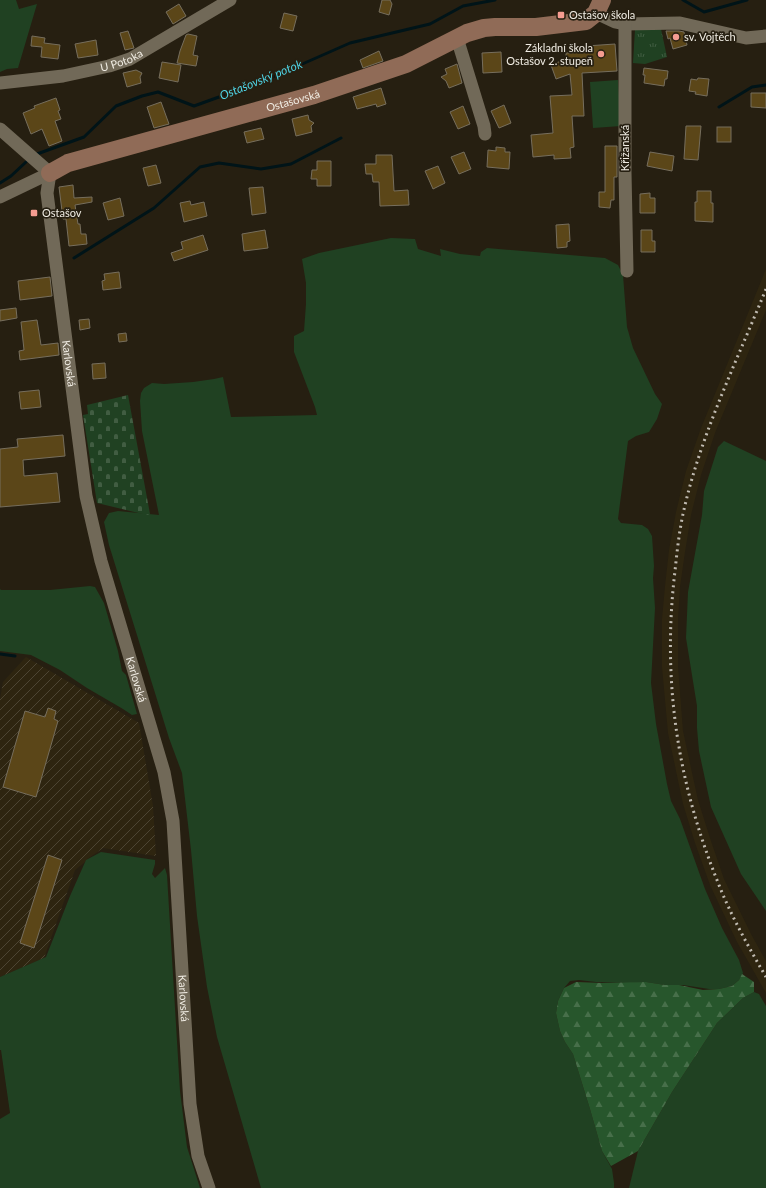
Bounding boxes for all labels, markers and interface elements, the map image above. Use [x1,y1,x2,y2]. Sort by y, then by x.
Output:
place label: Ostašov škola [569,8,635,21]
marker: Ostašov škola [556,10,566,20]
place label: sv. Vojtěch [684,30,736,43]
marker: sv. Vojtěch [671,32,681,42]
place label: Základní škola Ostašov 2. stupeň [506,41,593,67]
street label: U Potoka [99,46,145,74]
marker: Základní škola Ostašov 2. stupeň [596,49,606,59]
water label: Ostašovský potok [217,56,305,103]
street label: Ostašovská [265,87,321,114]
street label: Křižanská [618,125,631,171]
place label: Ostašov [42,206,82,219]
marker: Ostašov [29,208,39,218]
street label: Karlovská [60,339,79,387]
street label: Karlovská [124,655,150,704]
street label: Karlovská [176,974,192,1022]

